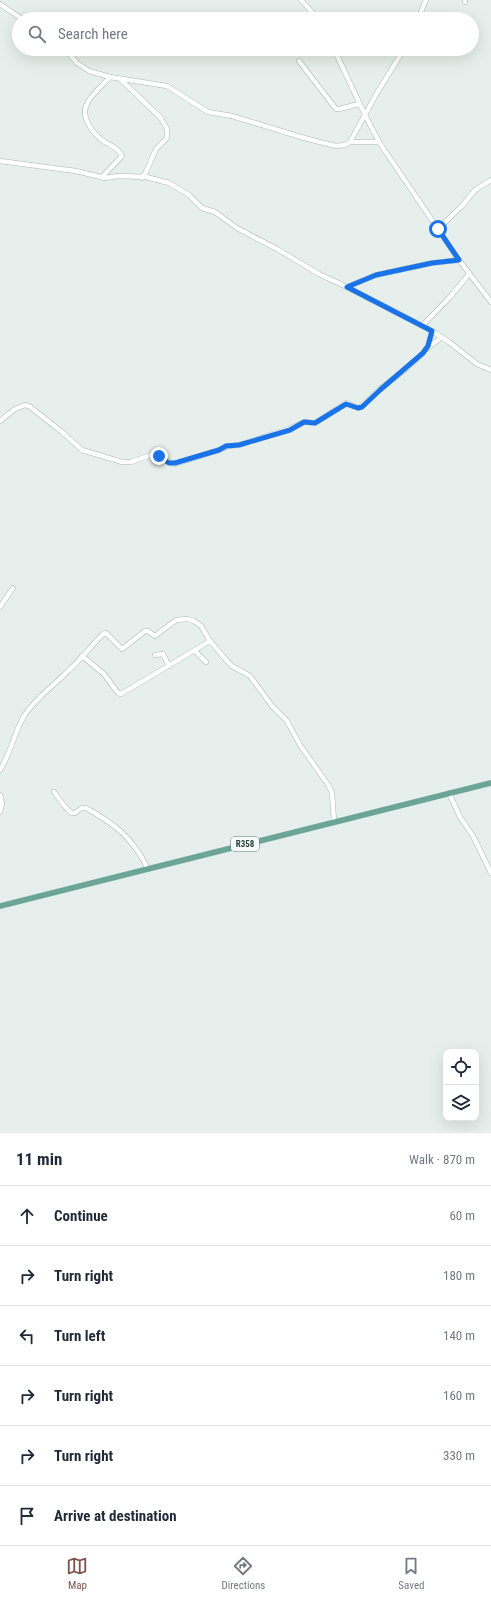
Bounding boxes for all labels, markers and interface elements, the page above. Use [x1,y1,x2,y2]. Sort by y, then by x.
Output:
search box [12,12,479,56]
icon: search [26,23,48,45]
text: Search here [58,25,128,43]
route start [429,220,447,238]
route end [150,447,168,465]
road number: R358 [231,837,259,851]
map controls [443,1049,479,1121]
button: locate [443,1049,479,1085]
button: layers [443,1085,479,1121]
text: 11 min [16,1149,62,1169]
text: Walk · 870 m [409,1152,475,1167]
icon: ahead [16,1205,38,1227]
text: Continue [54,1207,108,1225]
text: 60 m [449,1208,475,1223]
icon: right [16,1265,38,1287]
text: Turn right [54,1267,113,1285]
text: 180 m [443,1268,475,1283]
icon: left [16,1325,38,1347]
text: Turn left [54,1327,105,1345]
text: 140 m [443,1328,475,1343]
icon: right [16,1385,38,1407]
text: Turn right [54,1387,113,1405]
text: 160 m [443,1388,475,1403]
icon: right [16,1445,38,1467]
text: Turn right [54,1447,113,1465]
text: 330 m [443,1448,475,1463]
icon: arrive [16,1505,38,1527]
text: Arrive at destination [54,1507,177,1525]
tab: Map [66,1555,88,1592]
tab: Directions [221,1555,265,1592]
tab: Saved [398,1555,425,1592]

